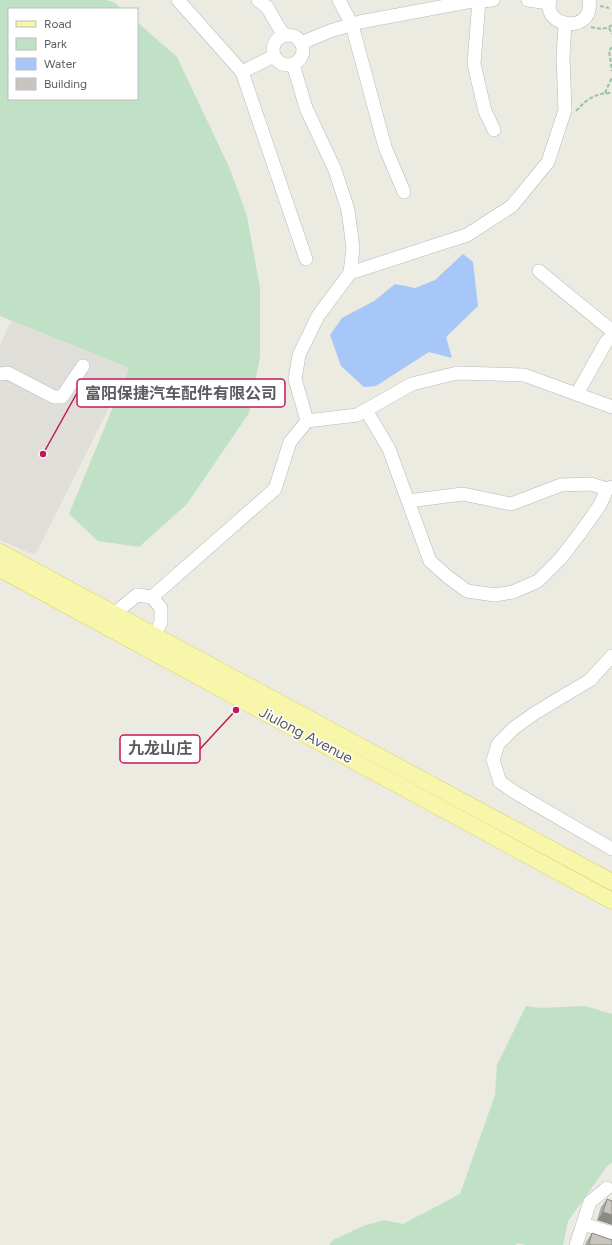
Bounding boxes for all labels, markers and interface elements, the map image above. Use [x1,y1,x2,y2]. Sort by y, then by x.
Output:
legend [8,8,138,100]
text: Road [44,17,72,31]
text: Park [44,37,67,51]
text: Water [44,57,76,71]
text: Building [44,77,87,91]
callout: 富阳保捷汽车配件有限公司 [77,379,285,407]
text: 富阳保捷汽车配件有限公司 [85,384,277,403]
street label: Jiulong Avenue [256,703,356,767]
callout: 九龙山庄 [120,735,200,763]
text: 九龙山庄 [128,739,192,758]

